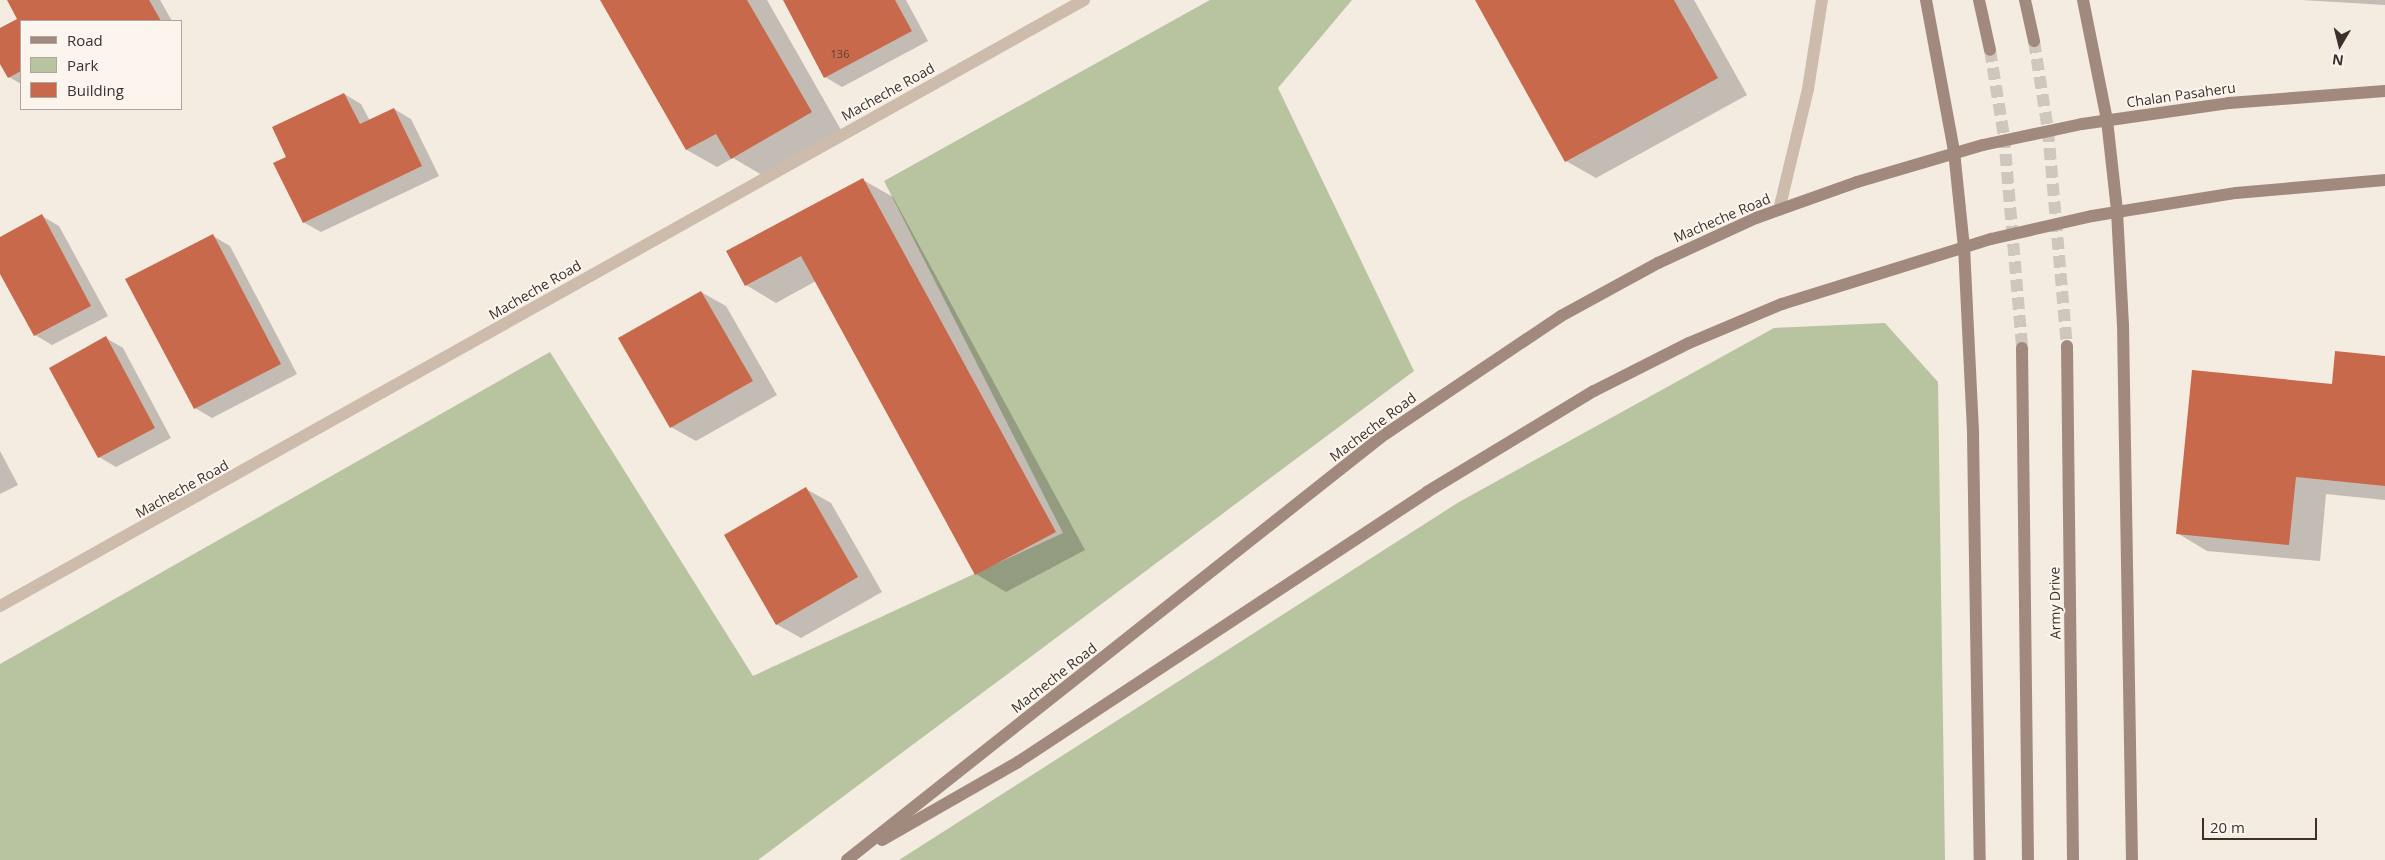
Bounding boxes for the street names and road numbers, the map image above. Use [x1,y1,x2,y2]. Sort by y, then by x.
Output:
street label: Macheche Road [839,60,937,124]
street label: Chalan Pasaheru [2125,79,2237,111]
street label: Macheche Road [1671,190,1773,246]
street label: Macheche Road [486,257,584,323]
street label: Macheche Road [1327,389,1419,465]
street label: Macheche Road [133,457,231,521]
street label: Army Drive [2046,567,2064,639]
street label: Macheche Road [1008,639,1100,717]

